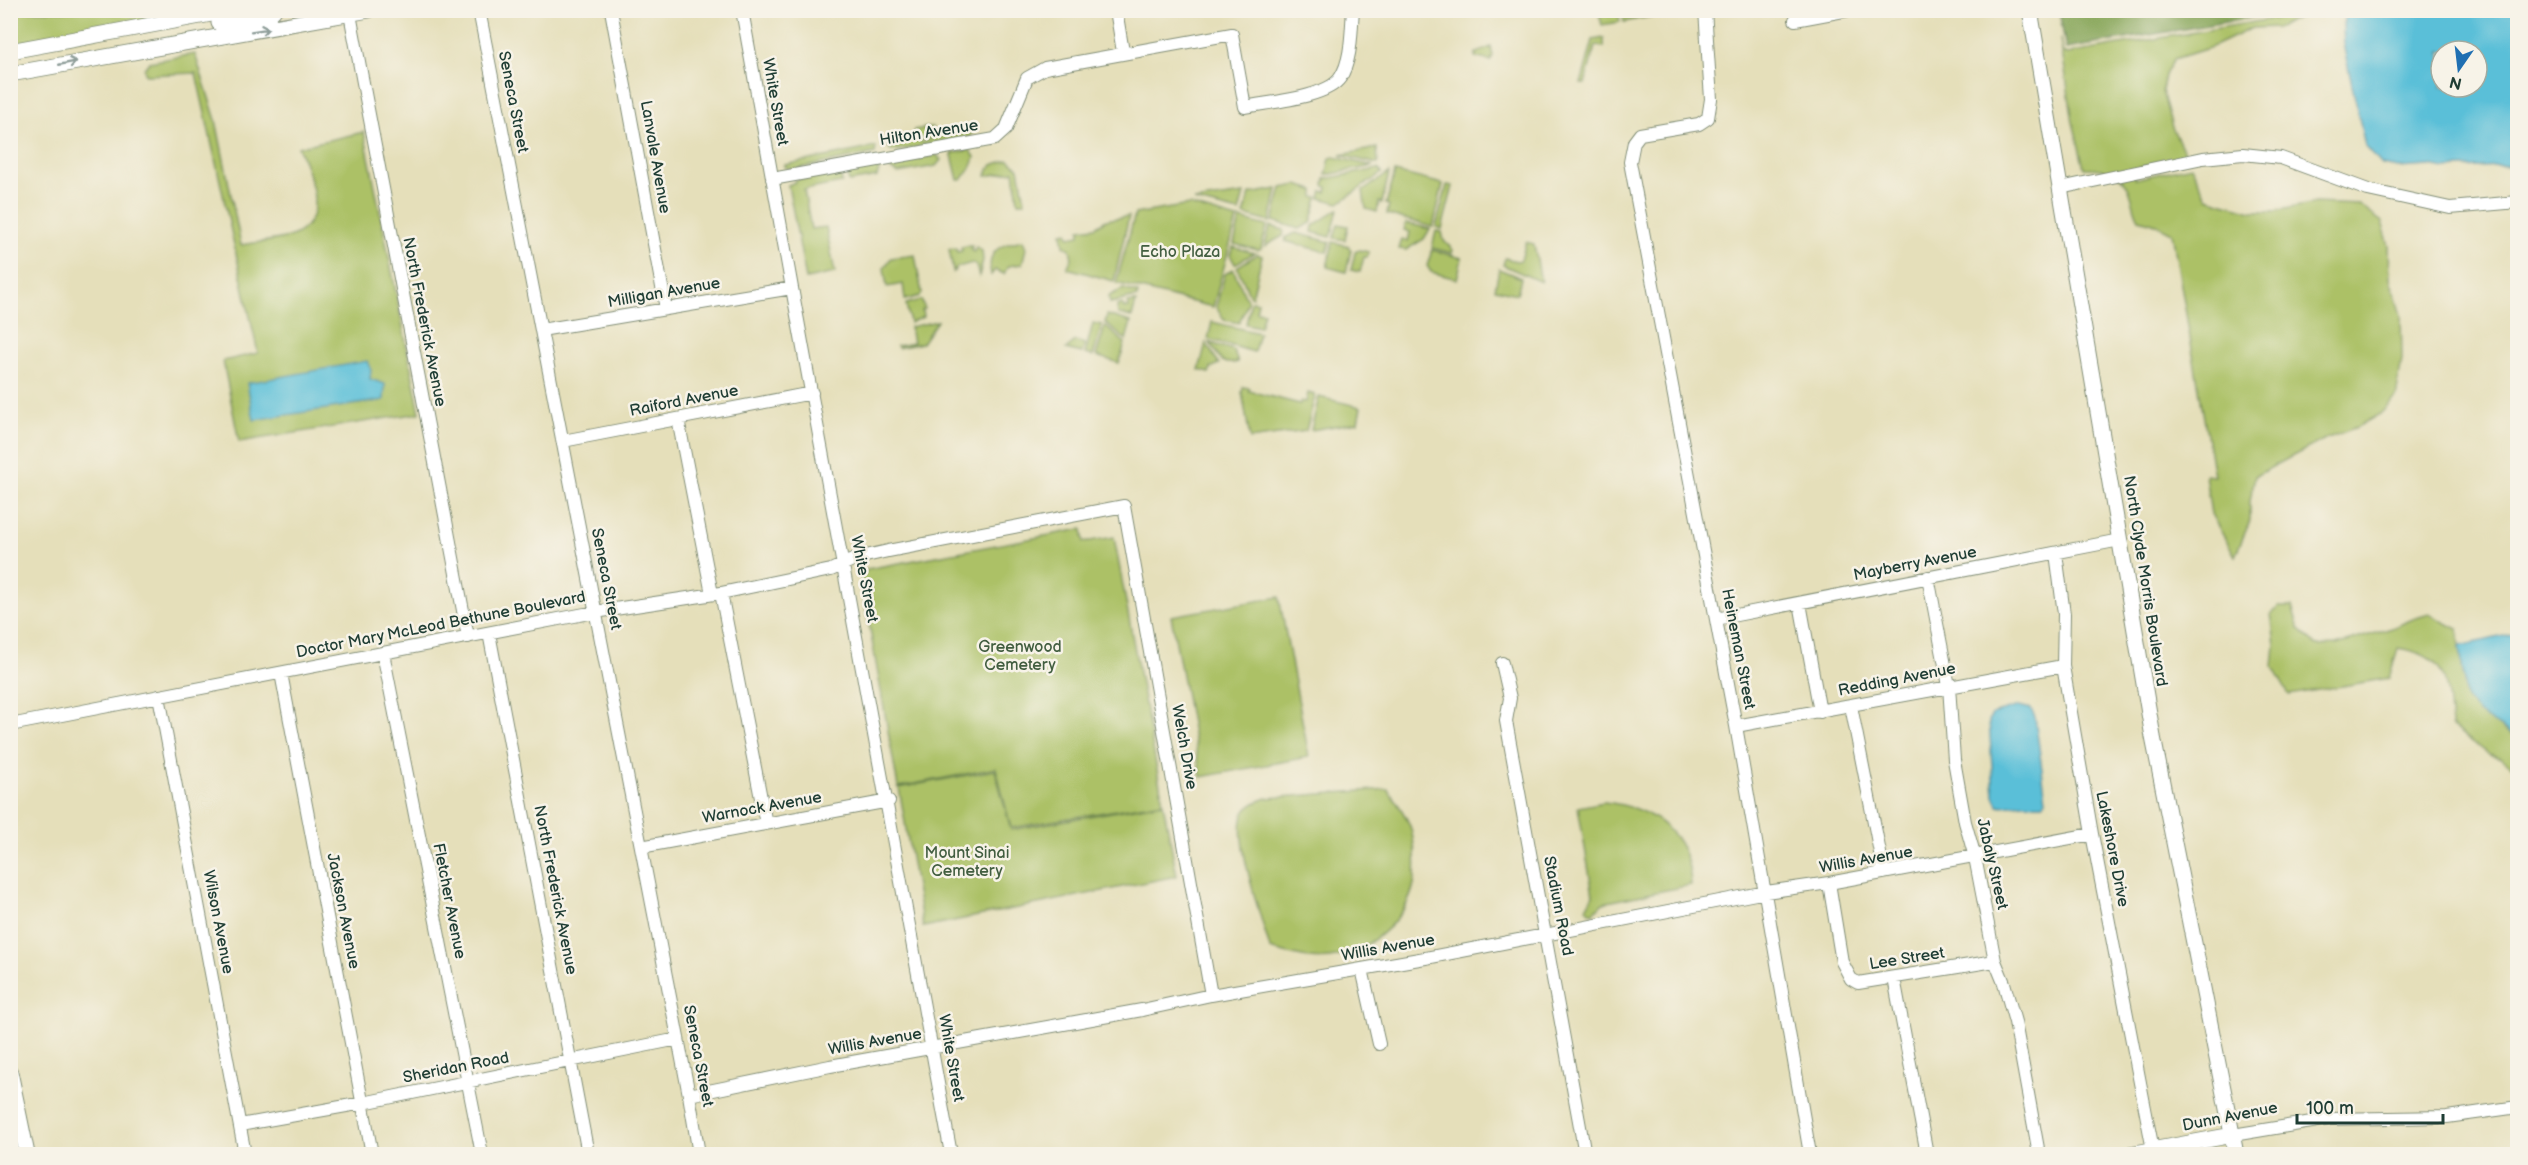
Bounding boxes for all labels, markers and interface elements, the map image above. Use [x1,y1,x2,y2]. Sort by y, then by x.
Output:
one-way arrow [250,25,270,36]
north arrow [2429,39,2489,99]
street label: Seneca Street [494,50,532,155]
one-way arrow [58,57,77,68]
street label: White Street [758,57,792,147]
text: N [2448,71,2464,93]
street label: Lanvale Avenue [636,99,674,215]
street label: Hilton Avenue [878,116,980,150]
street label: North Frederick Avenue [398,236,450,409]
park label: Echo Plaza [1140,243,1220,262]
street label: Milligan Avenue [606,274,722,312]
street label: Raiford Avenue [628,381,740,421]
street label: North Clyde Morris Boulevard [2119,474,2171,688]
street label: Seneca Street [587,527,625,632]
street label: White Street [846,534,882,624]
street label: Mayberry Avenue [1852,543,1979,585]
street label: Heineman Street [1717,587,1759,711]
street label: Doctor Mary McLeod Bethune Boulevard [295,588,587,662]
park label: Greenwood Cemetery [978,638,1062,675]
street label: Redding Avenue [1837,659,1958,701]
street label: Welch Drive [1167,703,1201,791]
street label: Warnock Avenue [701,788,824,828]
street label: Lakeshore Drive [2091,789,2133,909]
street label: North Frederick Avenue [529,804,581,977]
street label: Jabaly Street [1972,817,2012,911]
street label: Fletcher Avenue [428,841,470,961]
street label: Willis Avenue [1818,842,1915,878]
park label: Mount Sinai Cemetery [925,844,1009,881]
street label: Jackson Avenue [322,852,364,971]
street label: Stadium Road [1539,855,1577,957]
street label: Wilson Avenue [199,869,237,976]
street label: Willis Avenue [1340,930,1437,966]
street label: Lee Street [1868,944,1946,974]
street label: Seneca Street [679,1004,717,1109]
street label: White Street [934,1013,968,1103]
street label: Willis Avenue [827,1024,924,1060]
street label: Sheridan Road [401,1048,511,1088]
scale bar [2297,1087,2442,1125]
street label: Dunn Avenue [2181,1098,2280,1136]
text: 100 m [2306,1098,2354,1119]

